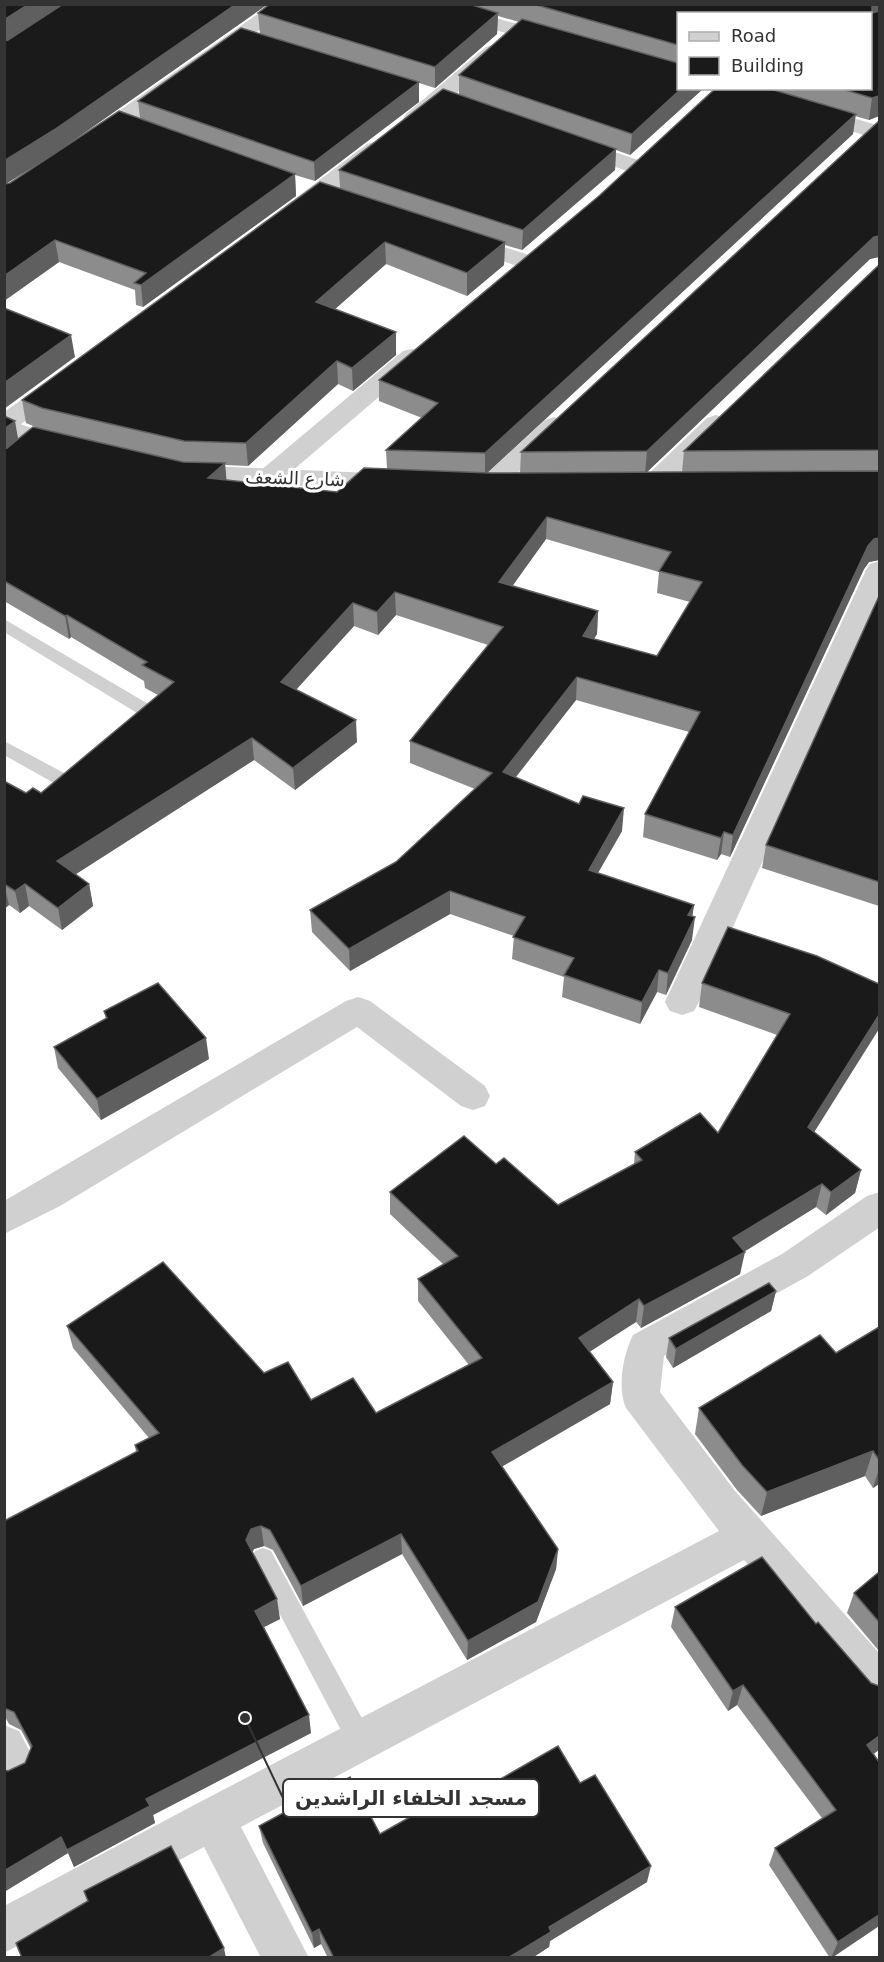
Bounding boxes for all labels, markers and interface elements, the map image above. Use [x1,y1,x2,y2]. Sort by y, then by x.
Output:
legend [677,12,872,90]
text: Road [731,25,776,46]
text: Building [731,55,804,76]
street label: شارع الشعف [245,466,345,491]
callout: مسجد الخلفاء الراشدين [283,1779,539,1817]
text: مسجد الخلفاء الراشدين [295,1786,527,1810]

